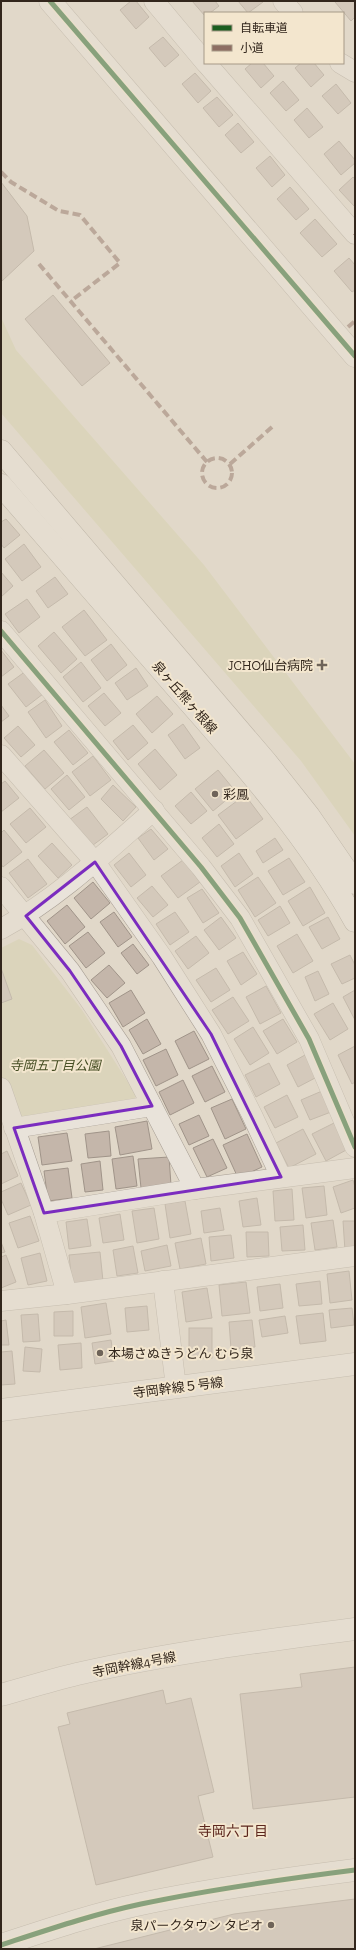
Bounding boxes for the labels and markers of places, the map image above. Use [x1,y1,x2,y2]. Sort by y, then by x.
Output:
place label: JCHO仙台病院 [228,658,313,673]
marker: JCHO仙台病院 [316,659,328,671]
place label: 彩鳳 [223,787,249,802]
marker: 彩鳳 [210,789,220,799]
place label: 本場さぬきうどん むら泉 [108,1346,253,1361]
marker: 本場さぬきうどん むら泉 [95,1348,105,1358]
place label: 泉パークタウン タピオ [131,1918,263,1933]
marker: 泉パークタウン タピオ [266,1920,276,1930]

